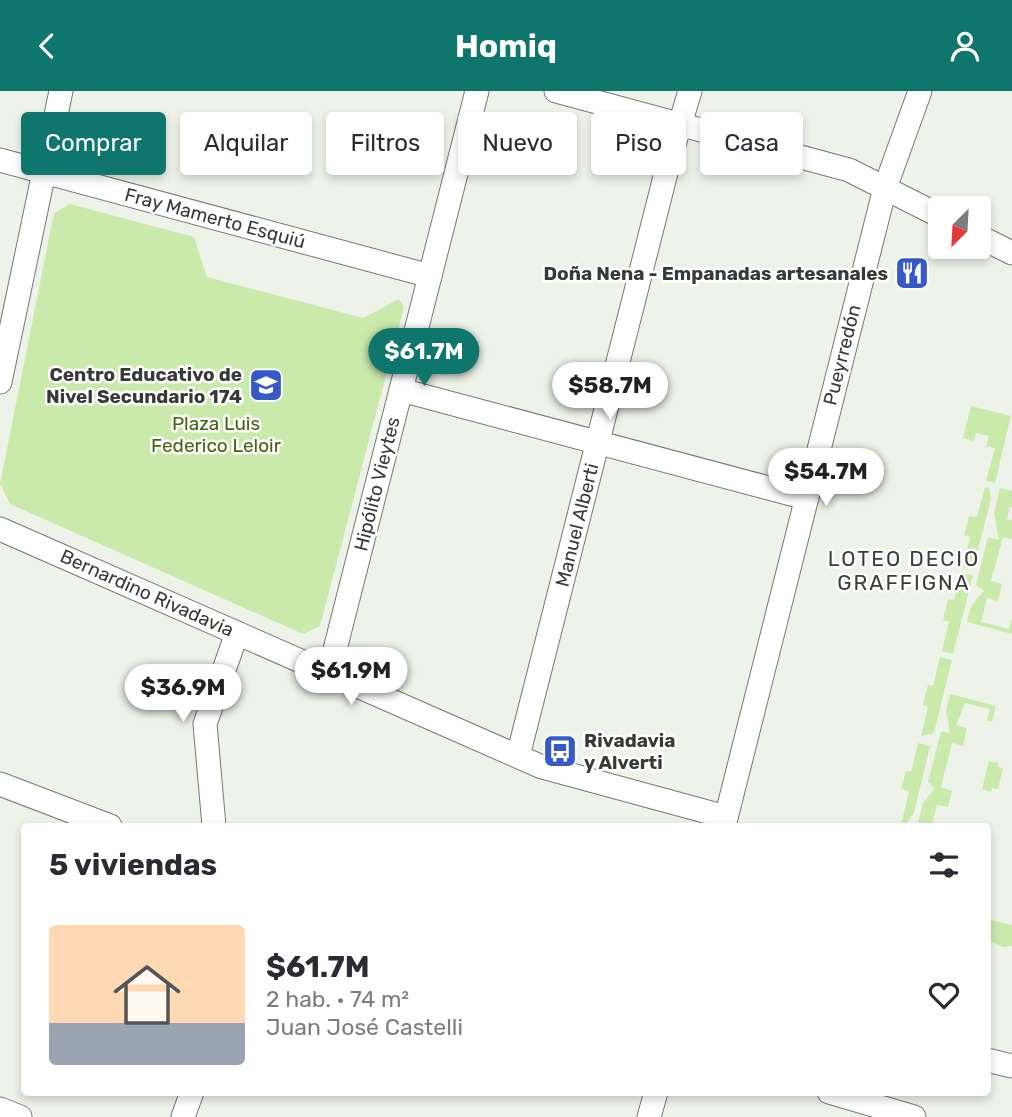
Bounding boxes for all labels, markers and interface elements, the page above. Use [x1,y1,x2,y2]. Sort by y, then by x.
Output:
icon: back [28,27,66,65]
text: Homiq [455,27,557,65]
icon: person [946,27,984,65]
chip: Comprar [21,112,166,175]
chip: Alquilar [180,112,312,175]
chip: Filtros [326,112,444,175]
chip: Nuevo [458,112,577,175]
chip: Piso [591,112,686,175]
chip: Casa [700,112,803,175]
street label: Fray Mamerto Esquiú [122,183,308,253]
north arrow [928,196,990,259]
map controls [928,196,991,259]
restaurant icon: Doña Nena - Empanadas artesanales [893,254,931,292]
place label: Doña Nena - Empanadas artesanales [543,262,888,285]
street label: Pueyrredón [818,302,866,408]
pin: $61.7M [367,329,481,388]
text: $61.7M [384,337,464,365]
place label: Centro Educativo de Nivel Secundario 174 [46,363,242,408]
pin: $58.7M [553,363,667,422]
school or university icon: Centro Educativo de Nivel Secundario 174 [247,366,285,404]
text: $58.7M [568,371,652,399]
park label: Plaza Luis Federico Leloir [151,412,282,457]
street label: Hipólito Vieytes [349,414,405,554]
pin: $54.7M [769,449,883,508]
text: $54.7M [784,457,868,485]
street label: Manuel Alberti [551,461,603,589]
street label: Bernardino Rivadavia [57,544,237,642]
district label: LOTEO DECIO GRAFFIGNA [828,546,980,595]
pin: $61.9M [294,647,408,707]
text: $61.9M [311,656,391,684]
pin: $36.9M [126,665,240,724]
text: $36.9M [141,673,225,701]
place label: Rivadavia y Alverti [584,729,676,774]
bus stop icon: Rivadavia y Alverti [541,732,579,770]
icon: filters [925,846,963,884]
text: 5 viviendas [49,847,217,883]
text: $61.7M [266,949,369,985]
icon: home [105,953,189,1037]
icon: heart [925,976,963,1014]
text: 2 hab. · 74 m² [266,985,409,1013]
text: Juan José Castelli [266,1013,463,1041]

